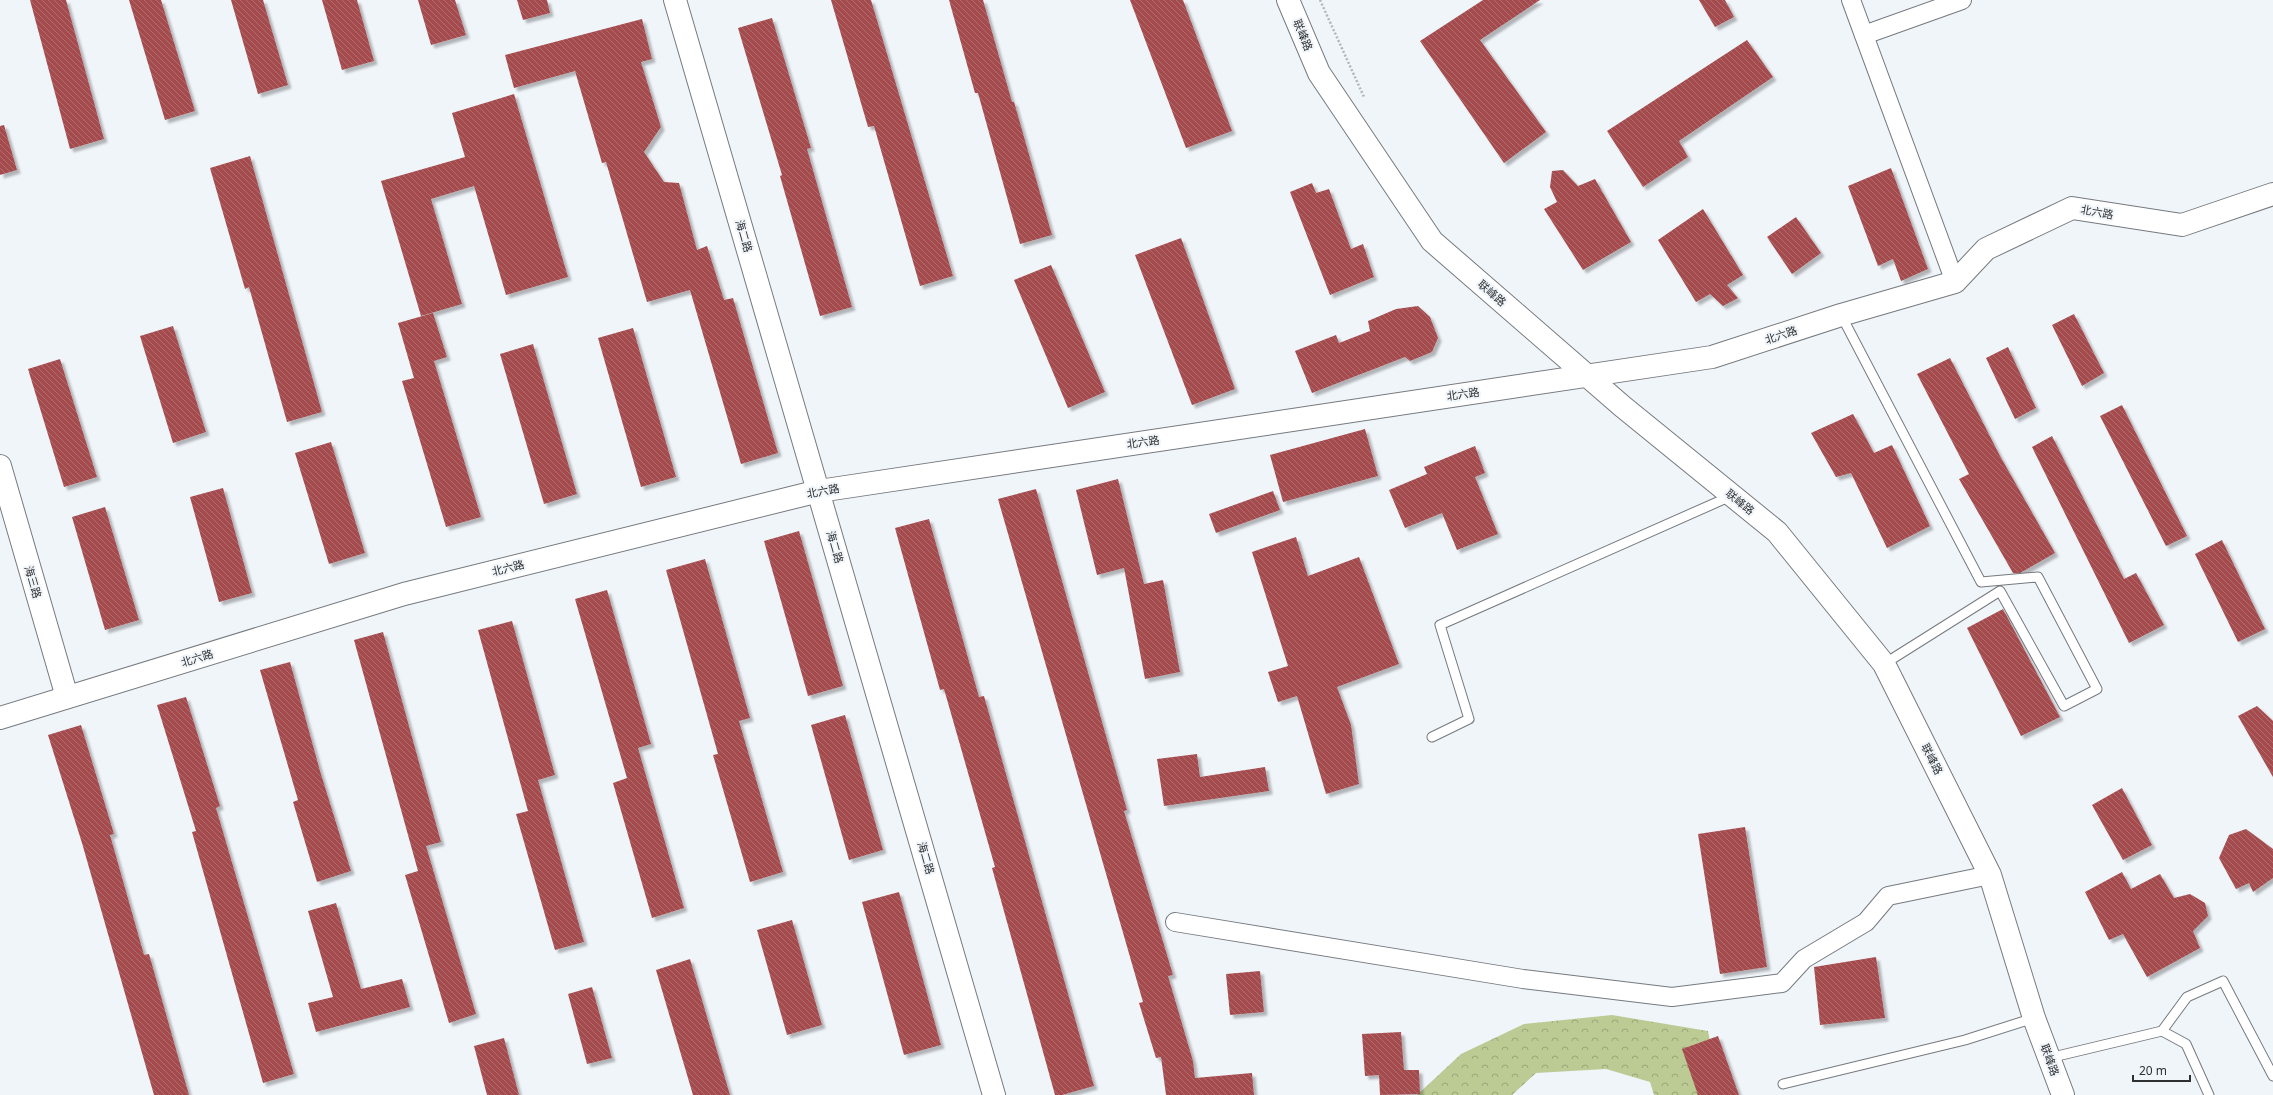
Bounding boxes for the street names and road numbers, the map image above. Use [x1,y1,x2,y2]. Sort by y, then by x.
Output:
street label: 联峰路 [1290,17,1317,53]
street label: 北六路 [2080,201,2115,222]
street label: 海二路 [733,218,756,254]
street label: 联峰路 [1475,276,1510,309]
street label: 北六路 [1763,322,1799,347]
street label: 北六路 [1446,384,1480,403]
street label: 北六路 [1126,432,1160,451]
street label: 北六路 [805,480,841,501]
street label: 联峰路 [1723,485,1758,518]
street label: 海二路 [824,529,847,565]
street label: 北六路 [490,556,526,579]
street label: 海三路 [22,564,45,600]
street label: 北六路 [179,646,215,670]
street label: 联峰路 [1918,741,1947,777]
street label: 海二路 [915,840,938,876]
street label: 联峰路 [2038,1042,2063,1078]

